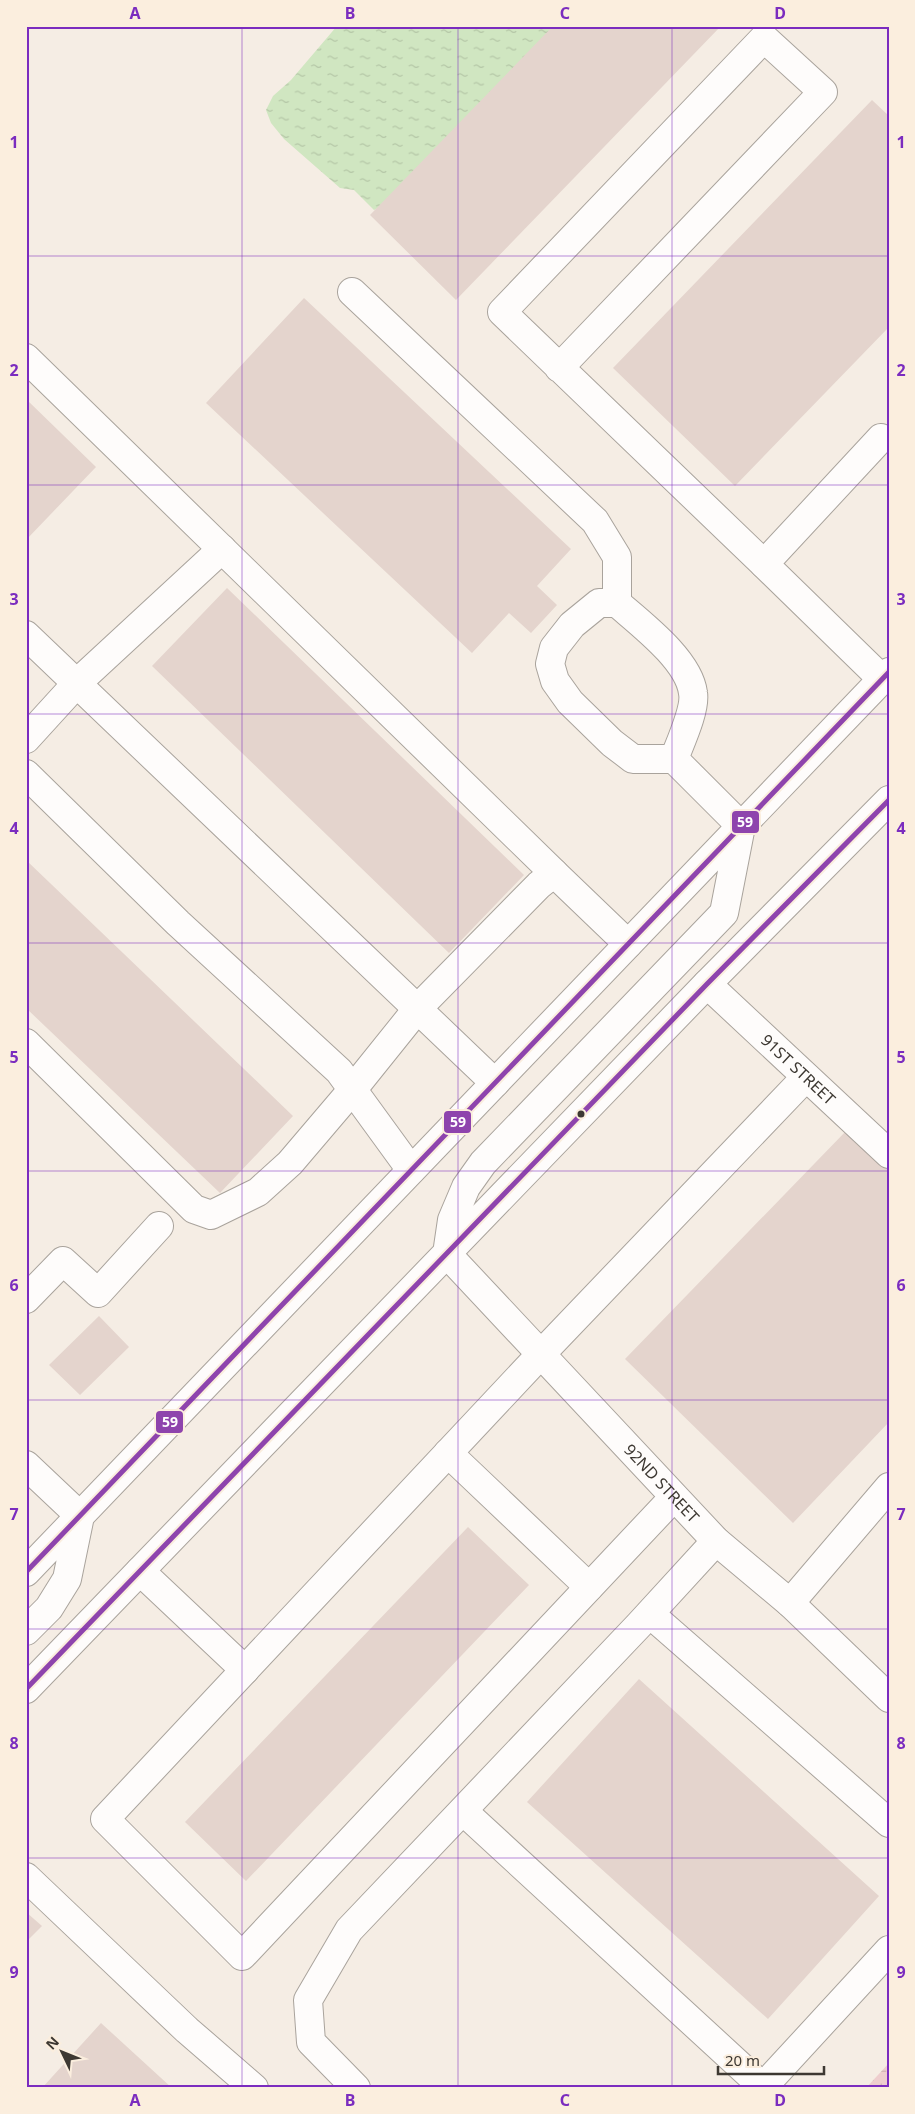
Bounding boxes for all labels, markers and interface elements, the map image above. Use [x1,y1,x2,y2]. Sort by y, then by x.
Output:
text: A [129,2,141,24]
text: B [345,2,355,24]
text: C [560,2,570,24]
text: D [774,2,786,24]
text: 1 [9,131,19,153]
text: 1 [896,131,906,153]
text: 2 [9,359,19,381]
text: 2 [896,359,906,381]
text: 3 [9,588,19,610]
text: 3 [896,588,906,610]
line badge: 59 [731,810,760,834]
text: 59 [737,812,753,831]
text: 4 [9,817,19,839]
text: 4 [896,817,906,839]
street label: 91ST STREET [756,1029,840,1110]
text: 5 [9,1046,19,1068]
text: 5 [896,1046,906,1068]
unlabelled marker [576,1109,586,1119]
line badge: 59 [443,1110,472,1134]
text: 59 [450,1112,466,1131]
text: 6 [9,1274,19,1296]
text: 6 [896,1274,906,1296]
line badge: 59 [155,1410,184,1434]
text: 59 [162,1412,178,1431]
street label: 92ND STREET [619,1439,704,1527]
text: 7 [9,1503,19,1525]
text: 7 [896,1503,906,1525]
text: 8 [9,1732,19,1754]
text: 8 [896,1732,906,1754]
text: 9 [9,1961,19,1983]
text: 9 [896,1961,906,1983]
north arrow [38,2026,88,2076]
text: N [41,2032,63,2053]
scale bar [718,2044,824,2076]
text: 20 m [725,2050,760,2070]
text: A [129,2089,141,2111]
text: B [345,2089,355,2111]
text: C [560,2089,570,2111]
text: D [774,2089,786,2111]

